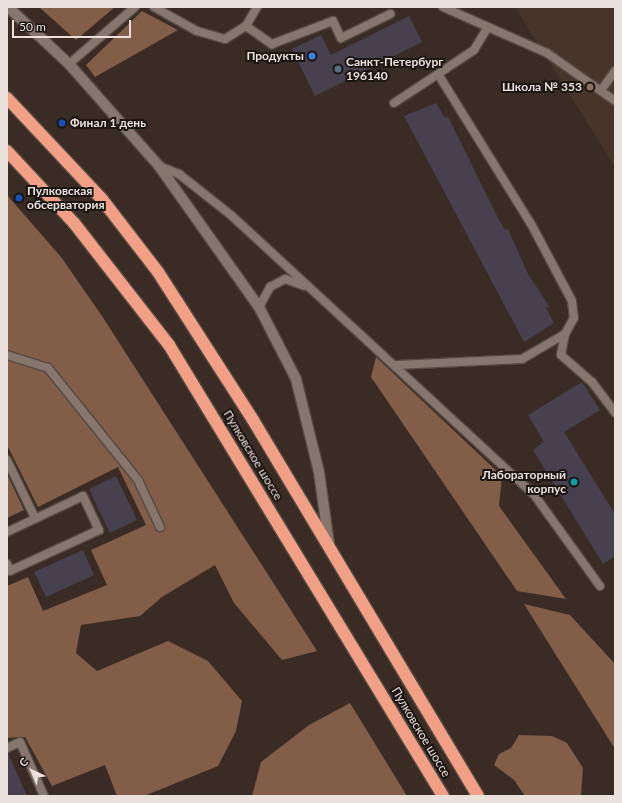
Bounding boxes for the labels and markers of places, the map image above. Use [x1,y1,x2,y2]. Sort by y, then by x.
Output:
place label: Продукты [246,49,304,63]
marker: Продукты [307,51,317,61]
place label: Санкт-Петербург 196140 [346,55,443,83]
marker: Санкт-Петербург 196140 [333,64,343,74]
place label: Школа № 353 [502,80,582,94]
marker: Школа № 353 [585,82,595,92]
place label: Финал 1 день [70,116,146,130]
marker: Финал 1 день [57,118,67,128]
place label: Пулковская обсерватория [27,184,105,212]
marker: Пулковская обсерватория [14,193,24,203]
place label: Лабораторный корпус [482,468,566,496]
marker: Лабораторный корпус [569,477,579,487]

